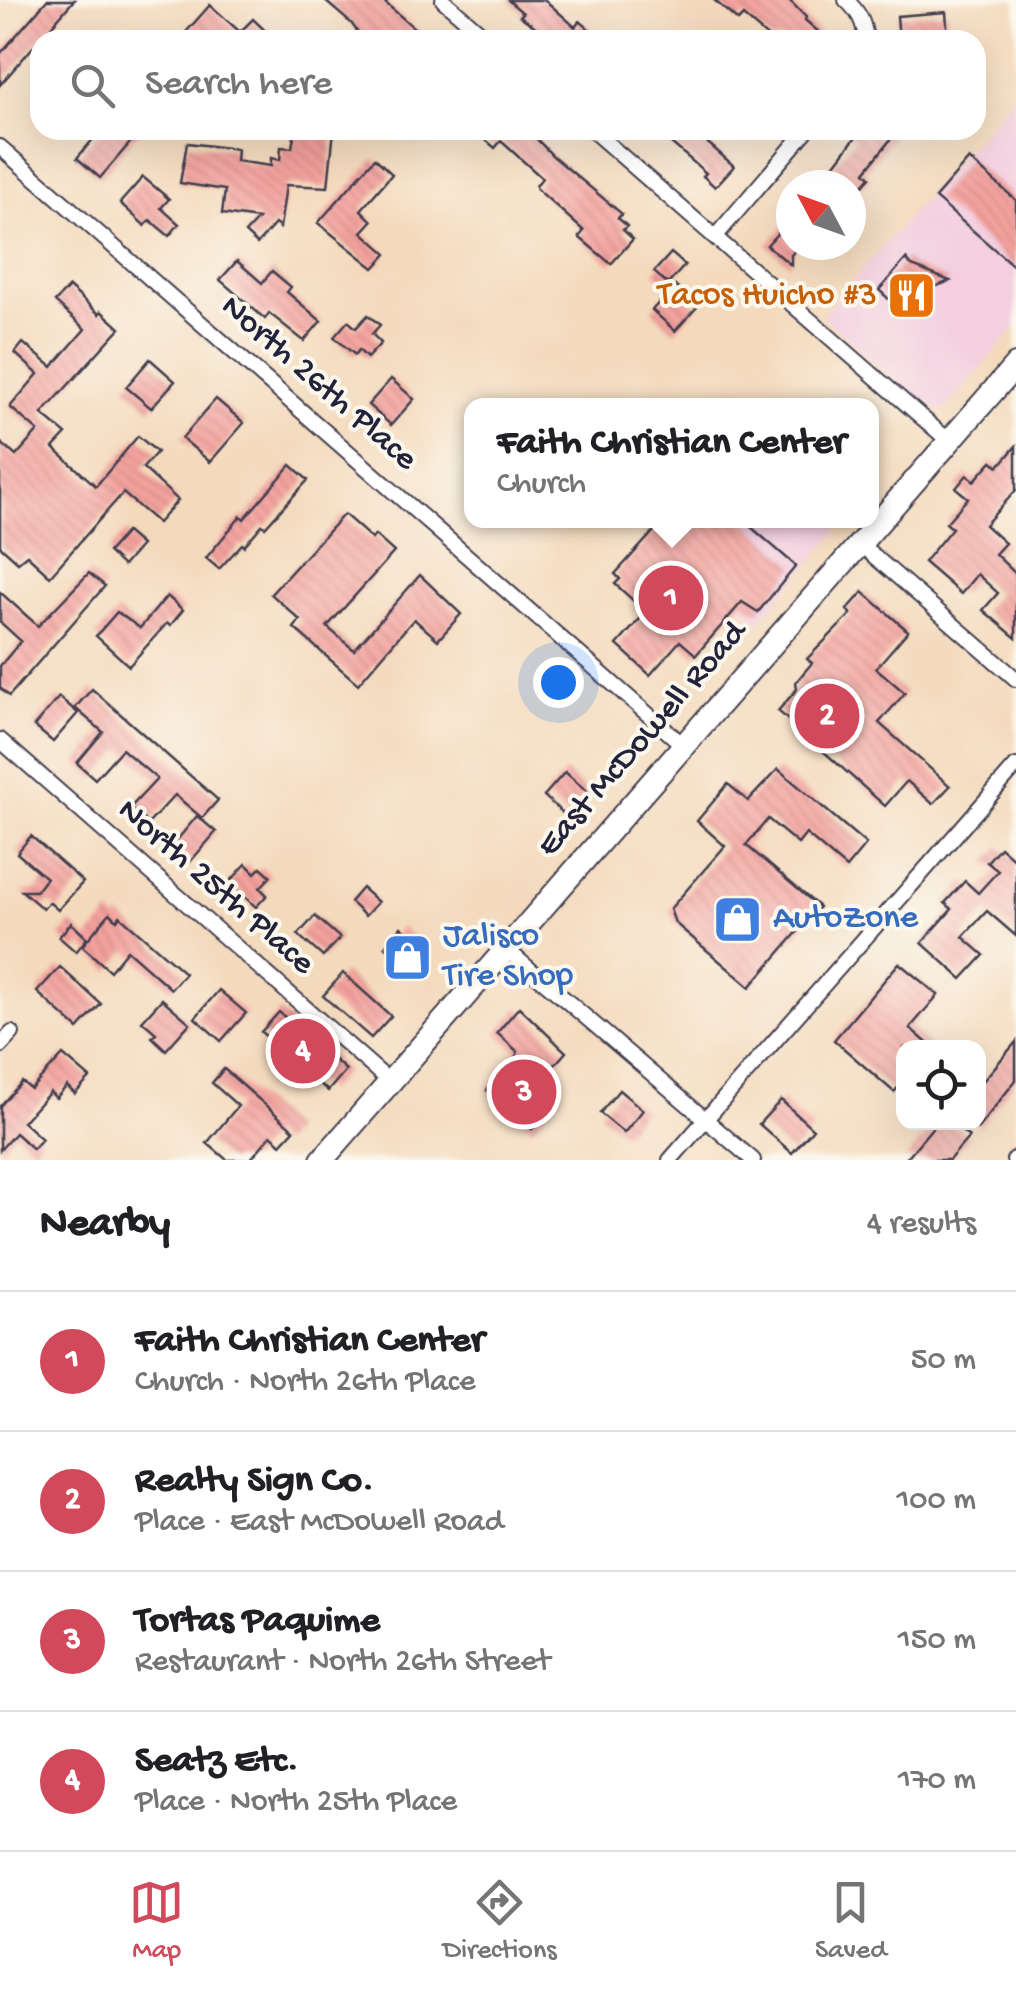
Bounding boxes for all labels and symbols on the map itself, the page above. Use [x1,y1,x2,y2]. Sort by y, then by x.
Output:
north arrow [776,170,866,260]
restaurant icon: Tacos Huicho #3 [886,270,938,322]
place label: Tacos Huicho #3 [656,276,877,317]
street label: North 26th Place [211,287,426,481]
pin: 1 [638,560,704,636]
street label: East McDowell Road [529,612,758,866]
your location [533,657,584,708]
pin: 2 [794,678,860,754]
street label: North 25th Place [108,791,323,985]
shop icon: AutoZone [712,893,764,945]
place label: AutoZone [773,899,919,940]
place label: Jalisco Tire Shop [441,917,573,998]
shop icon: Jalisco Tire Shop [382,931,434,983]
pin: 4 [270,1014,336,1088]
pin: 3 [492,1054,556,1130]

